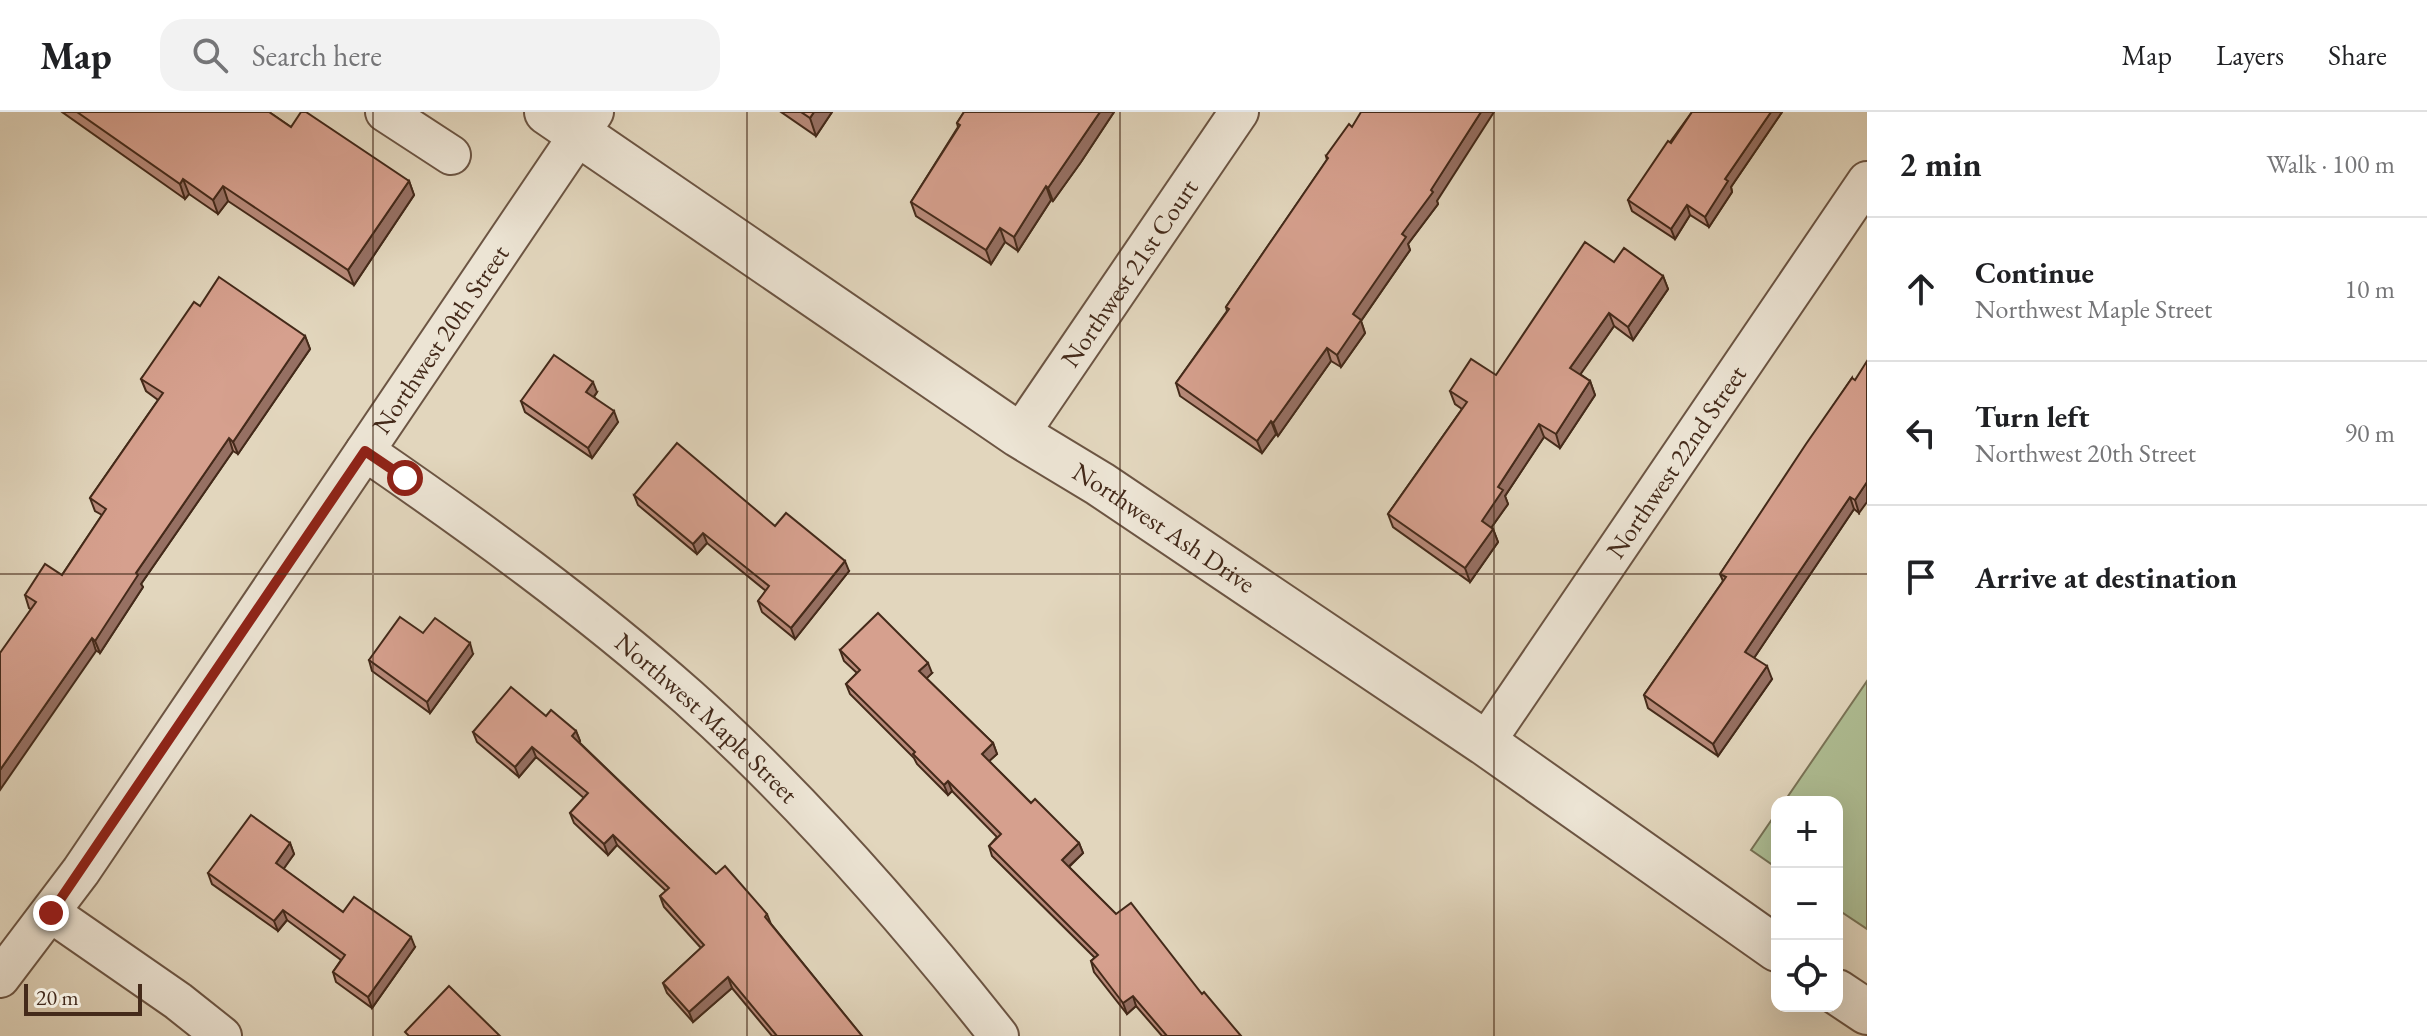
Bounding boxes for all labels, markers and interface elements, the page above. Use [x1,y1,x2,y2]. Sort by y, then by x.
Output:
search box [160,19,720,91]
text: Map [40,31,112,80]
icon: search [188,33,232,77]
text: Search here [252,36,382,75]
text: Map [2122,37,2172,73]
text: Layers [2216,37,2284,73]
text: Share [2328,37,2387,73]
text: 2 min [1899,142,1982,186]
text: Walk · 100 m [2267,147,2395,181]
street label: Northwest 21st Court [1053,172,1206,374]
street label: Northwest 20th Street [364,238,516,440]
text: Continue [1975,253,2094,292]
icon: ahead [1899,267,1943,311]
text: 10 m [2345,272,2395,306]
text: Northwest Maple Street [1975,292,2212,326]
street label: Northwest 22nd Street [1598,359,1754,565]
text: Turn left [1975,397,2089,436]
icon: left [1899,411,1943,455]
text: 90 m [2345,416,2395,450]
text: Northwest 20th Street [1975,436,2196,470]
street label: Northwest Ash Drive [1066,454,1262,601]
route start [387,460,423,496]
icon: arrive [1899,555,1943,599]
text: Arrive at destination [1975,558,2237,597]
street label: Northwest Maple Street [608,625,806,810]
map controls [1771,796,1843,1012]
button: + [1771,796,1843,868]
button: − [1771,868,1843,940]
route end [33,895,69,931]
button: locate [1771,940,1843,1012]
scale bar [24,980,142,1016]
text: 20 m [36,983,79,1012]

